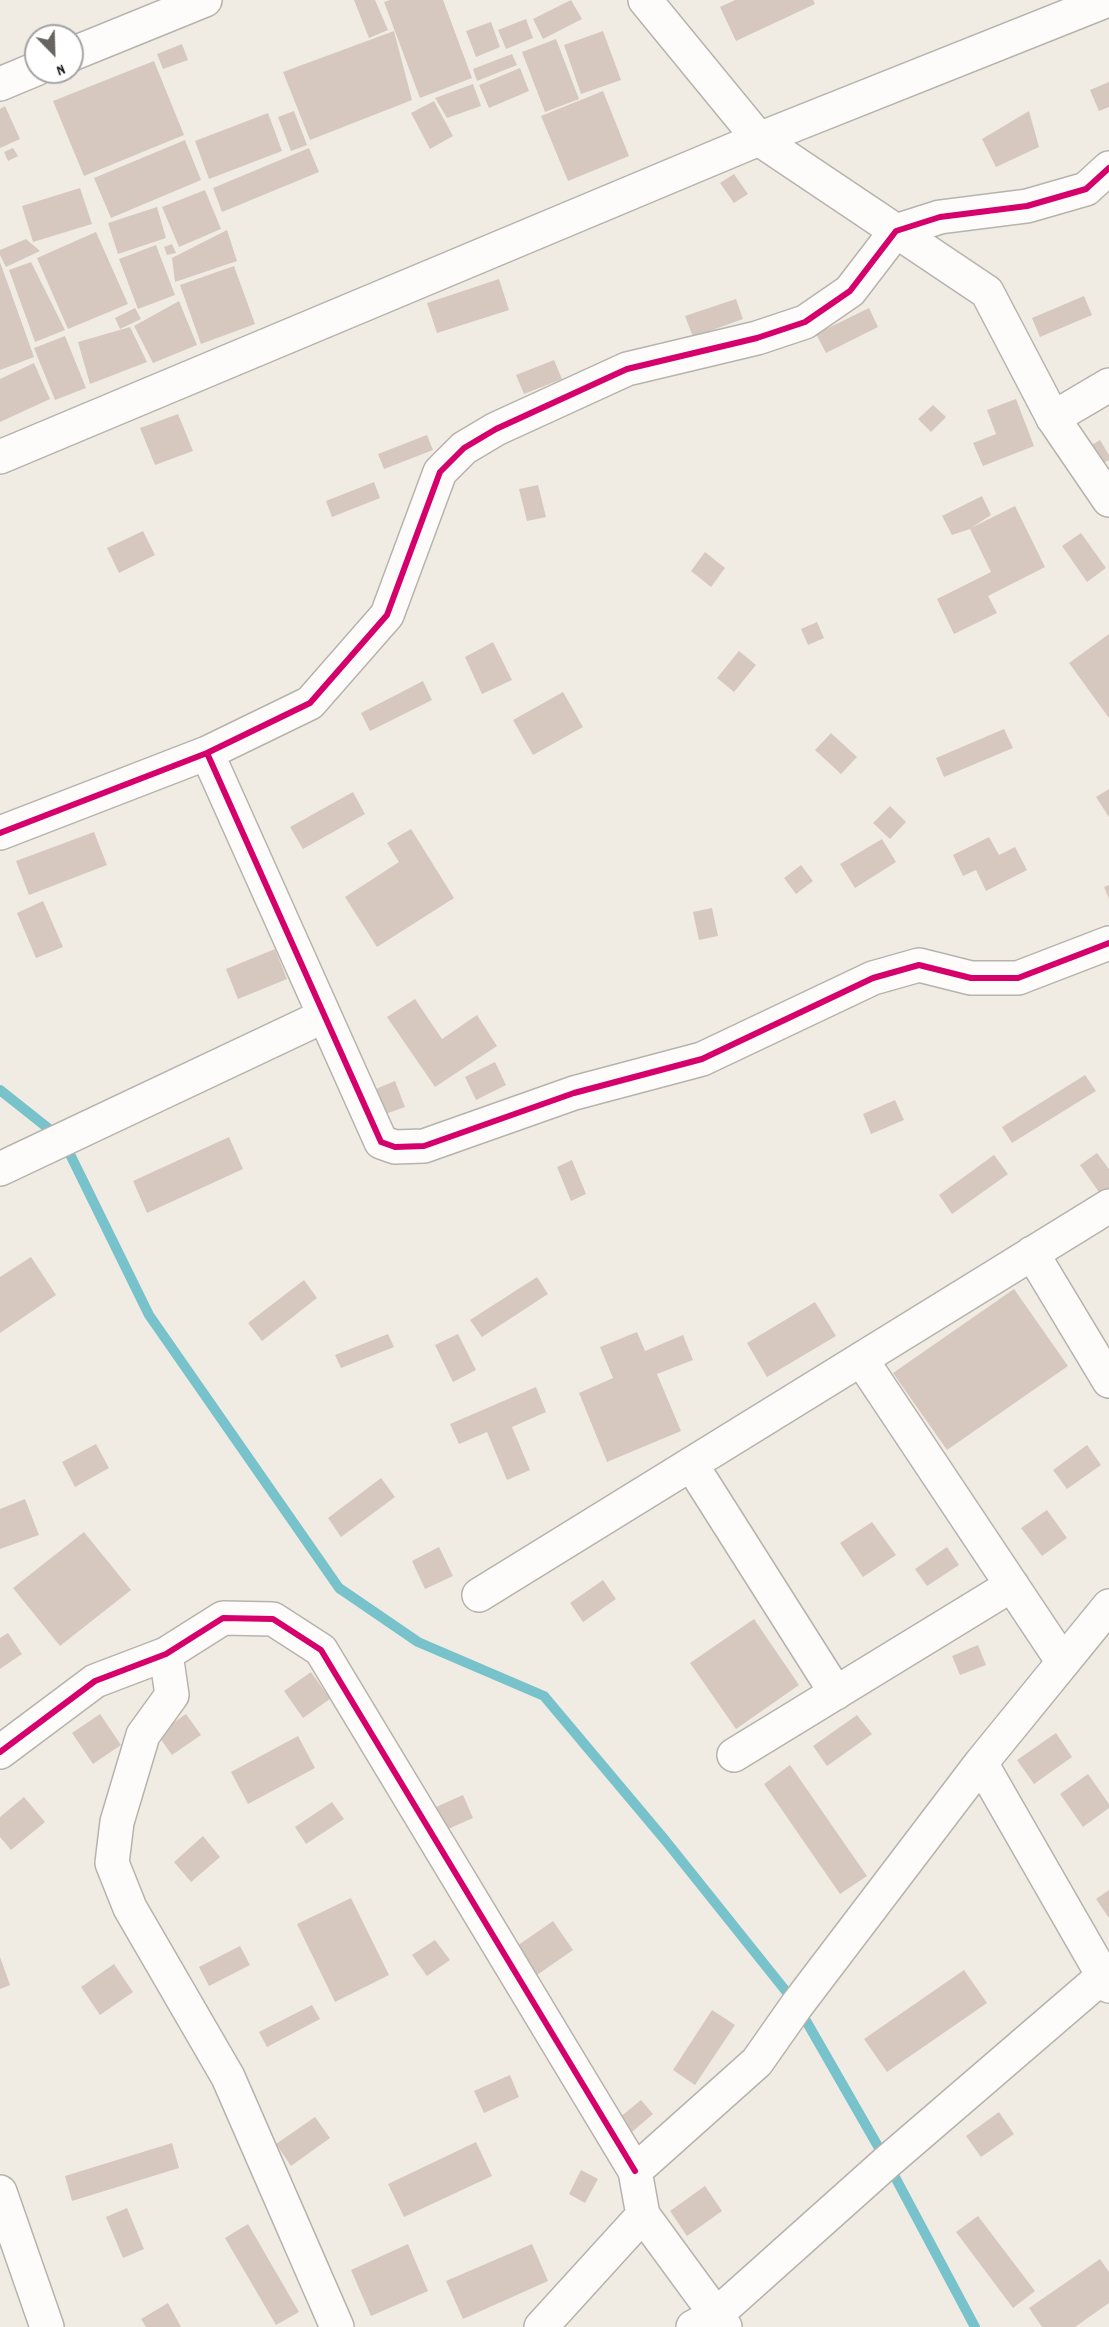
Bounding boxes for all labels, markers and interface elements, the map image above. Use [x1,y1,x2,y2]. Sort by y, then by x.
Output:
north arrow [24,24,84,84]
text: N [52,57,69,81]

